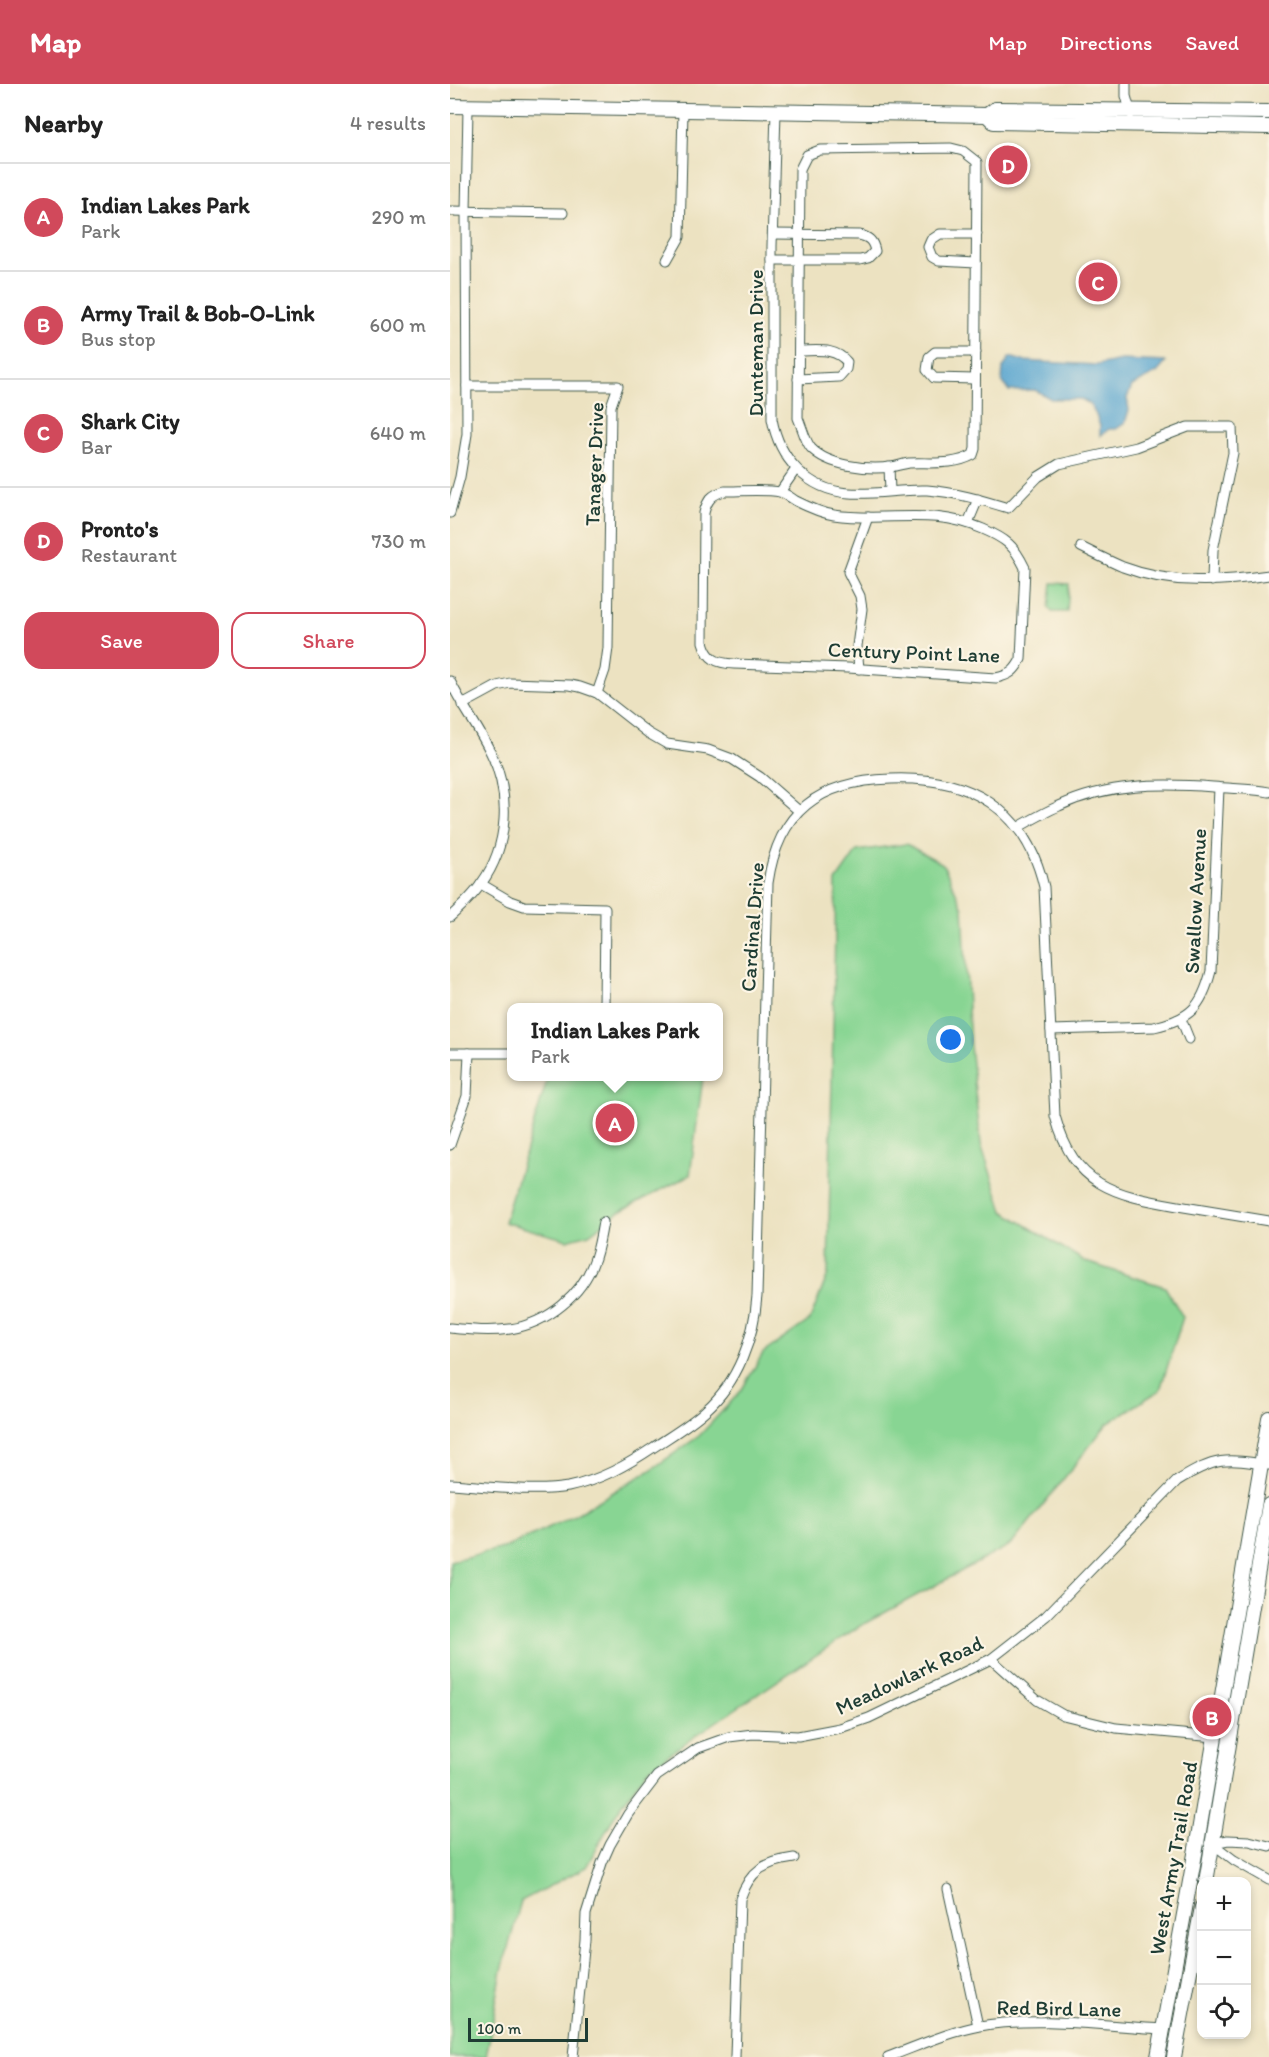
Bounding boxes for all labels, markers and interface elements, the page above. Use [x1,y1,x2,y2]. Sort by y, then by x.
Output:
text: Map [30,25,81,59]
text: Map [989,30,1027,55]
text: Directions [1060,30,1152,55]
text: Saved [1185,30,1239,55]
text: Nearby [24,107,103,139]
text: 4 results [350,111,426,135]
pin: D [988,142,1028,188]
text: Indian Lakes Park [81,192,250,219]
text: A [37,205,50,229]
text: 290 m [371,205,426,229]
text: Park [81,219,120,243]
pin: C [1078,260,1118,304]
street label: Dunteman Drive [743,269,768,417]
text: Army Trail & Bob-O-Link [81,300,315,327]
text: B [37,313,50,337]
text: 600 m [369,313,426,337]
text: Bus stop [81,327,156,351]
street label: Tanager Drive [579,402,609,526]
text: Shark City [81,408,180,435]
text: C [37,421,50,445]
text: 640 m [370,421,426,445]
text: Bar [81,435,112,459]
text: Pronto's [81,516,159,543]
text: D [37,529,50,553]
text: 730 m [372,529,426,553]
text: Restaurant [81,543,177,567]
button: Save [24,612,219,669]
button: Share [231,612,426,669]
street label: Century Point Lane [827,636,1001,668]
street label: Swallow Avenue [1179,828,1211,974]
street label: Cardinal Drive [735,861,769,993]
popup [507,1003,723,1081]
text: Indian Lakes Park [531,1017,699,1044]
your location [936,1025,965,1054]
text: Park [531,1044,570,1068]
pin: A [596,1100,634,1146]
street label: Meadowlark Road [831,1630,987,1720]
pin: B [1192,1694,1232,1740]
street label: West Army Trail Road [1144,1759,1202,1957]
map controls [1197,1877,1251,2039]
button: + [1197,1877,1251,1931]
button: − [1197,1931,1251,1985]
button: locate [1197,1985,1251,2039]
street label: Red Bird Lane [996,1994,1122,2022]
scale bar [468,2015,588,2042]
text: 100 m [477,2019,521,2038]

